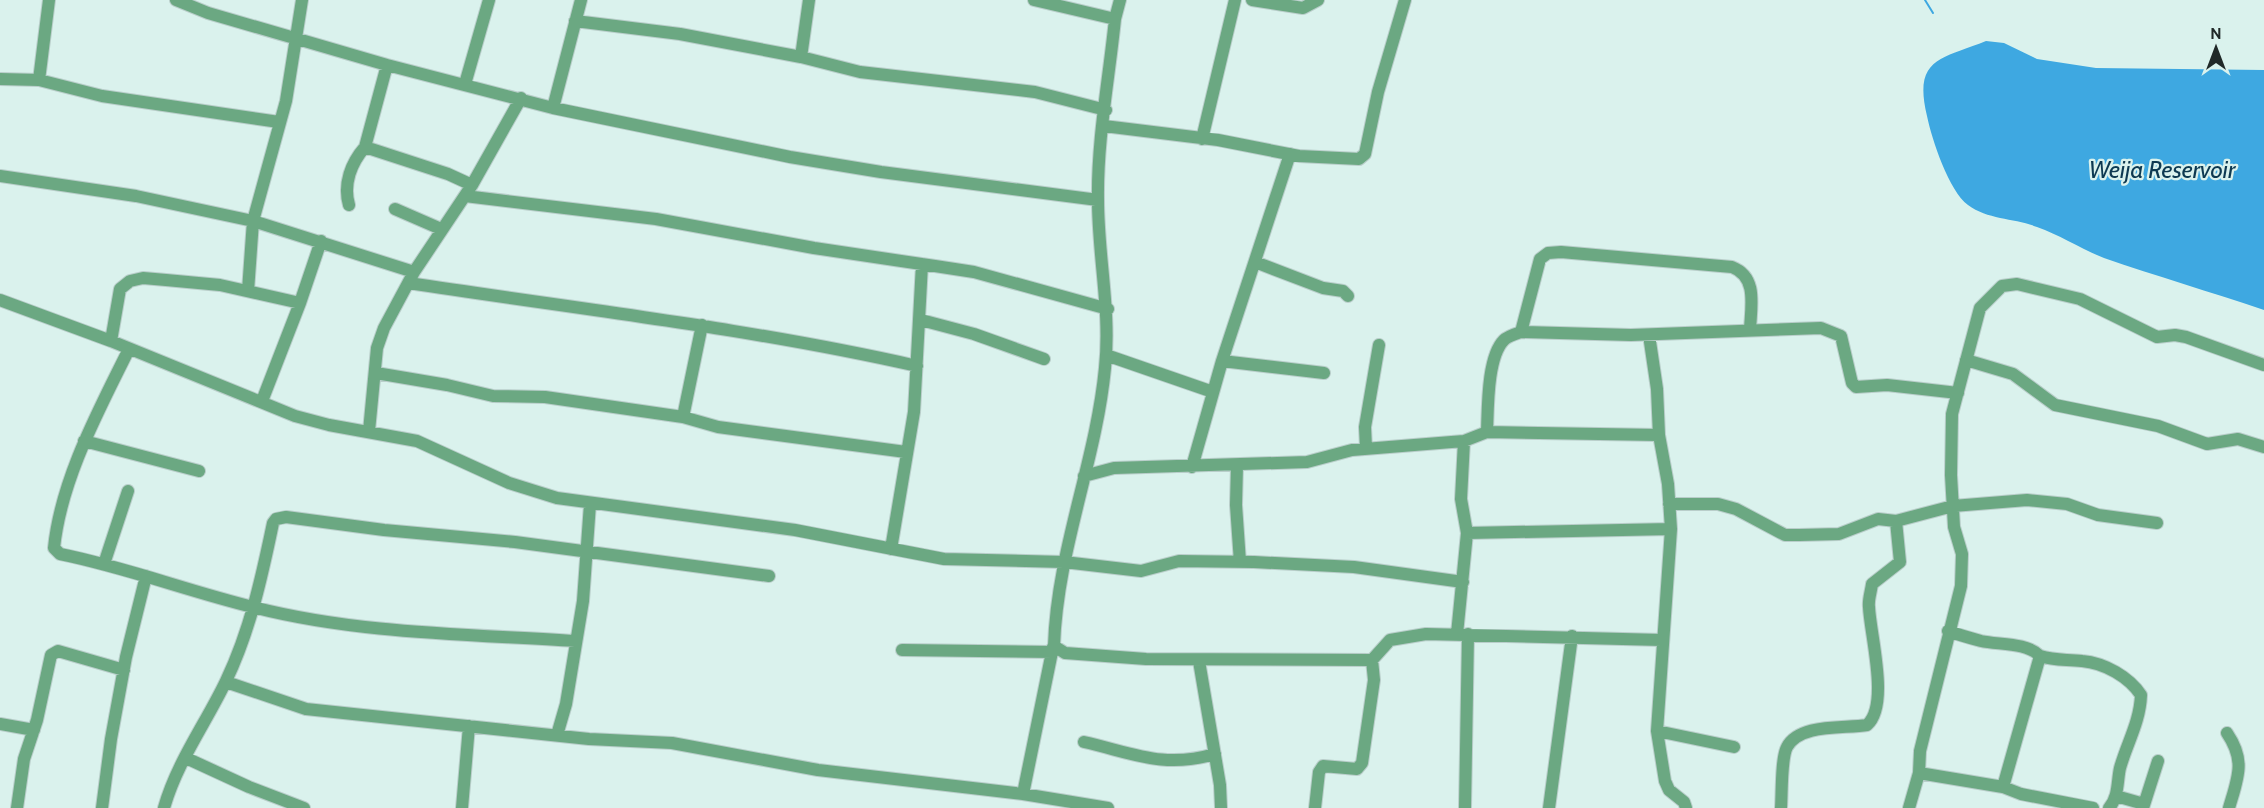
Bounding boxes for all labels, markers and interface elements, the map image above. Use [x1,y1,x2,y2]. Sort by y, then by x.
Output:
north arrow [2186,18,2246,78]
text: N [2210,24,2222,43]
water label: Weija Reservoir [2089,155,2237,184]

